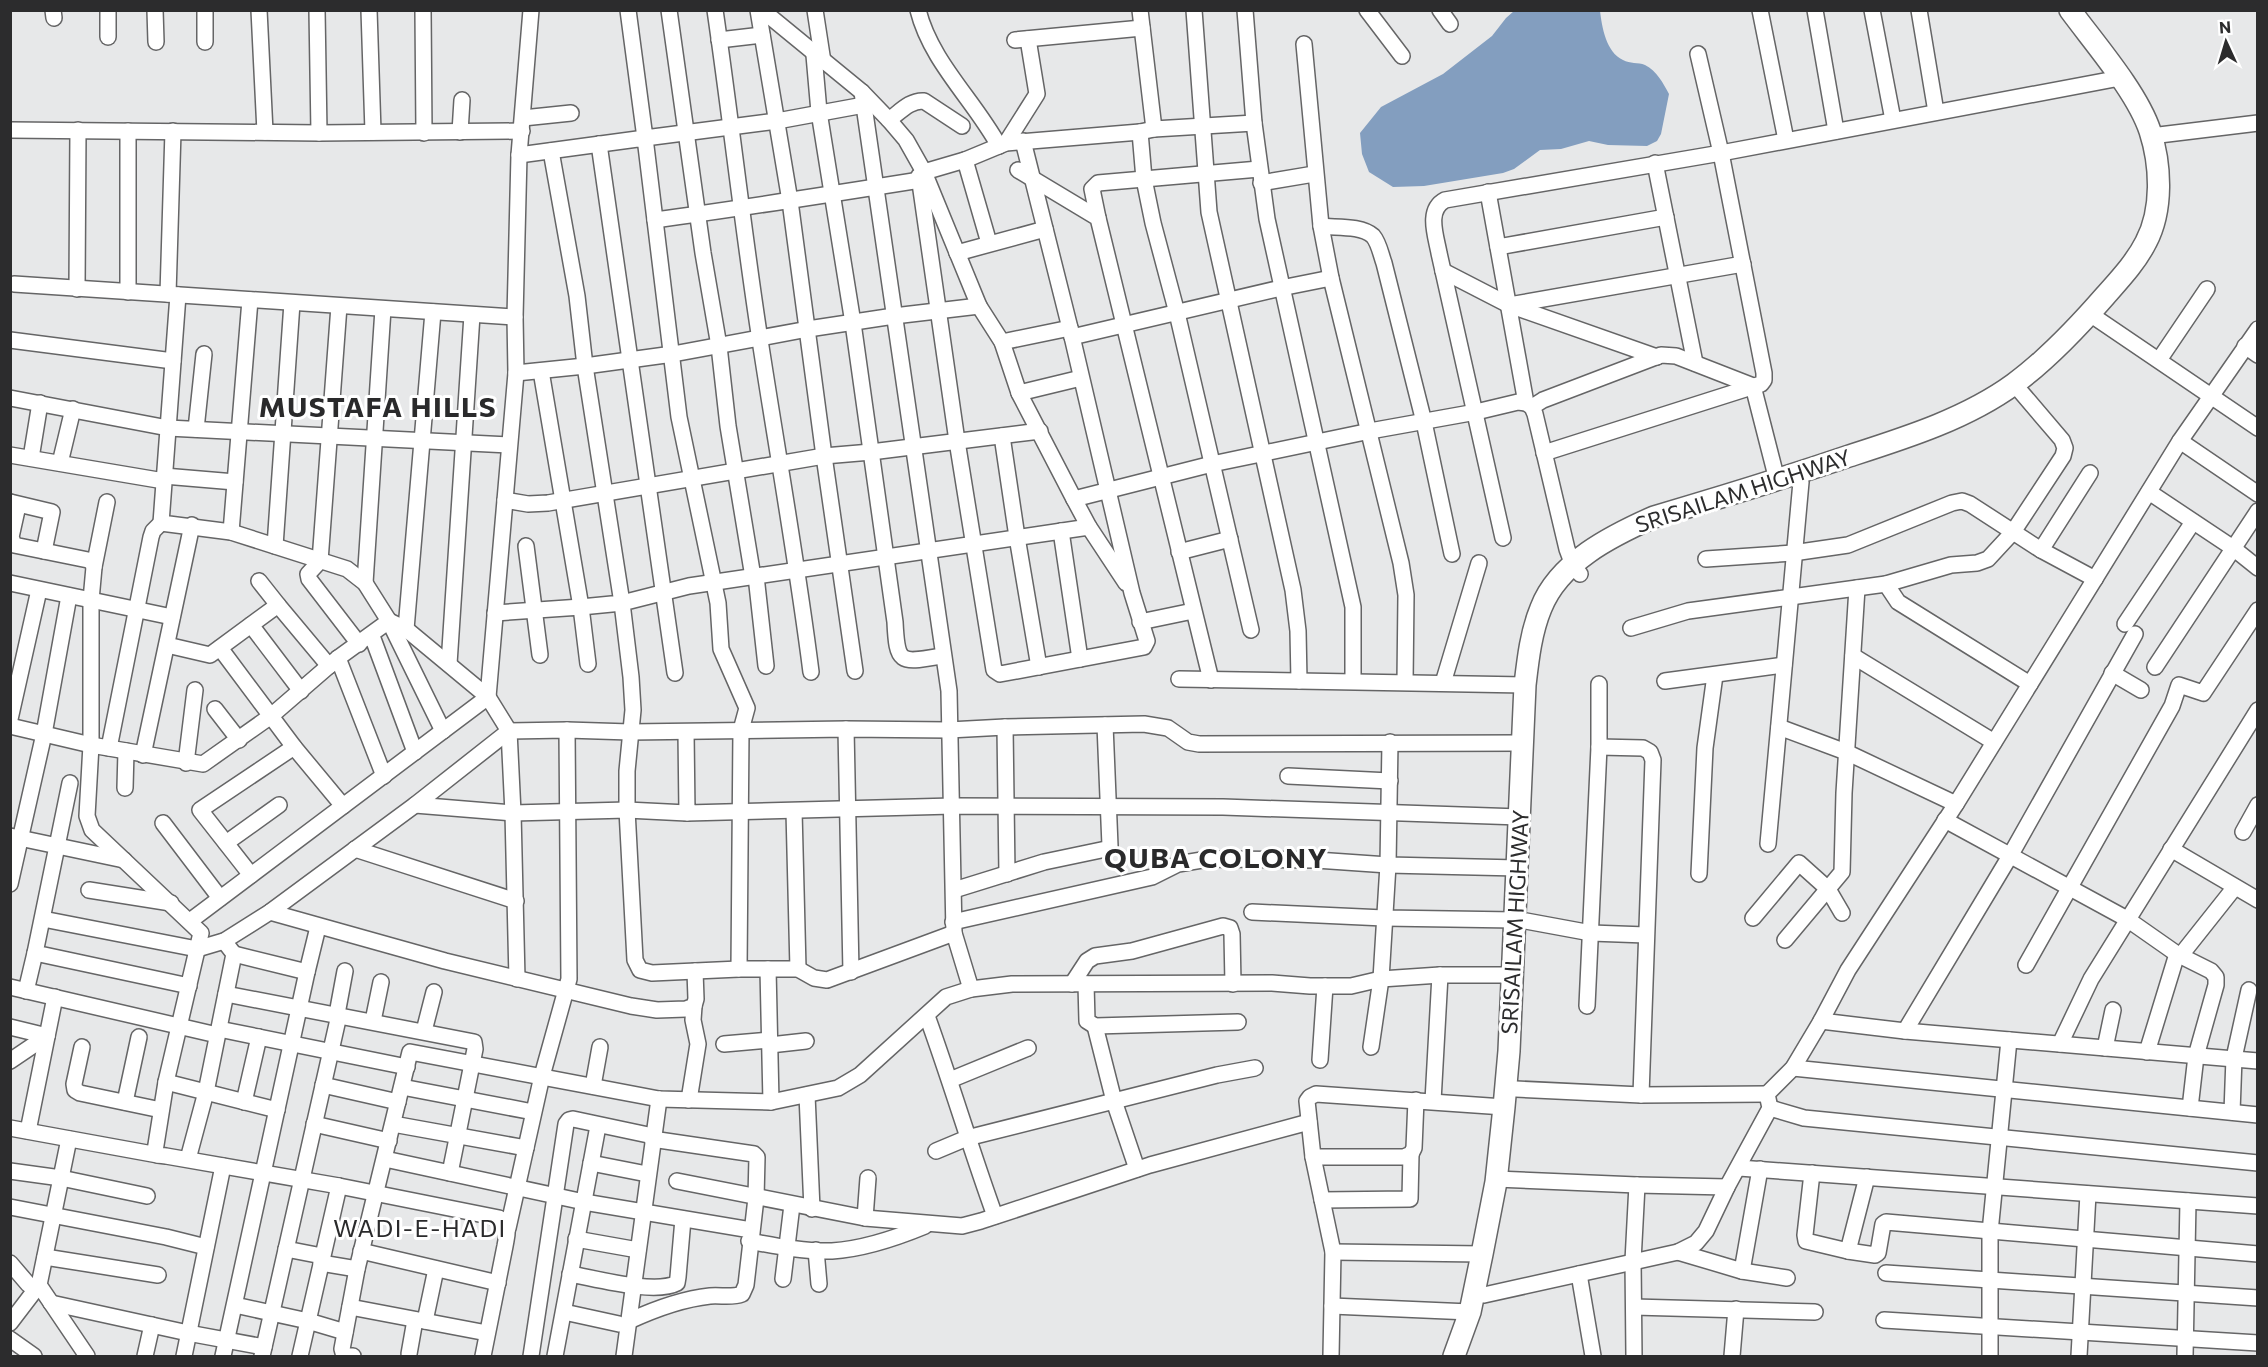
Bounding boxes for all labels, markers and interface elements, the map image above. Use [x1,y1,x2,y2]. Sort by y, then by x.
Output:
north arrow [2196,12,2256,72]
text: N [2218,17,2232,36]
district label: MUSTAFA HILLS [259,389,497,423]
street label: SRISAILAM HIGHWAY [1632,443,1854,538]
street label: SRISAILAM HIGHWAY [1495,809,1534,1035]
district label: QUBA COLONY [1104,840,1328,874]
district label: WADI-E-HADI [333,1213,507,1242]

